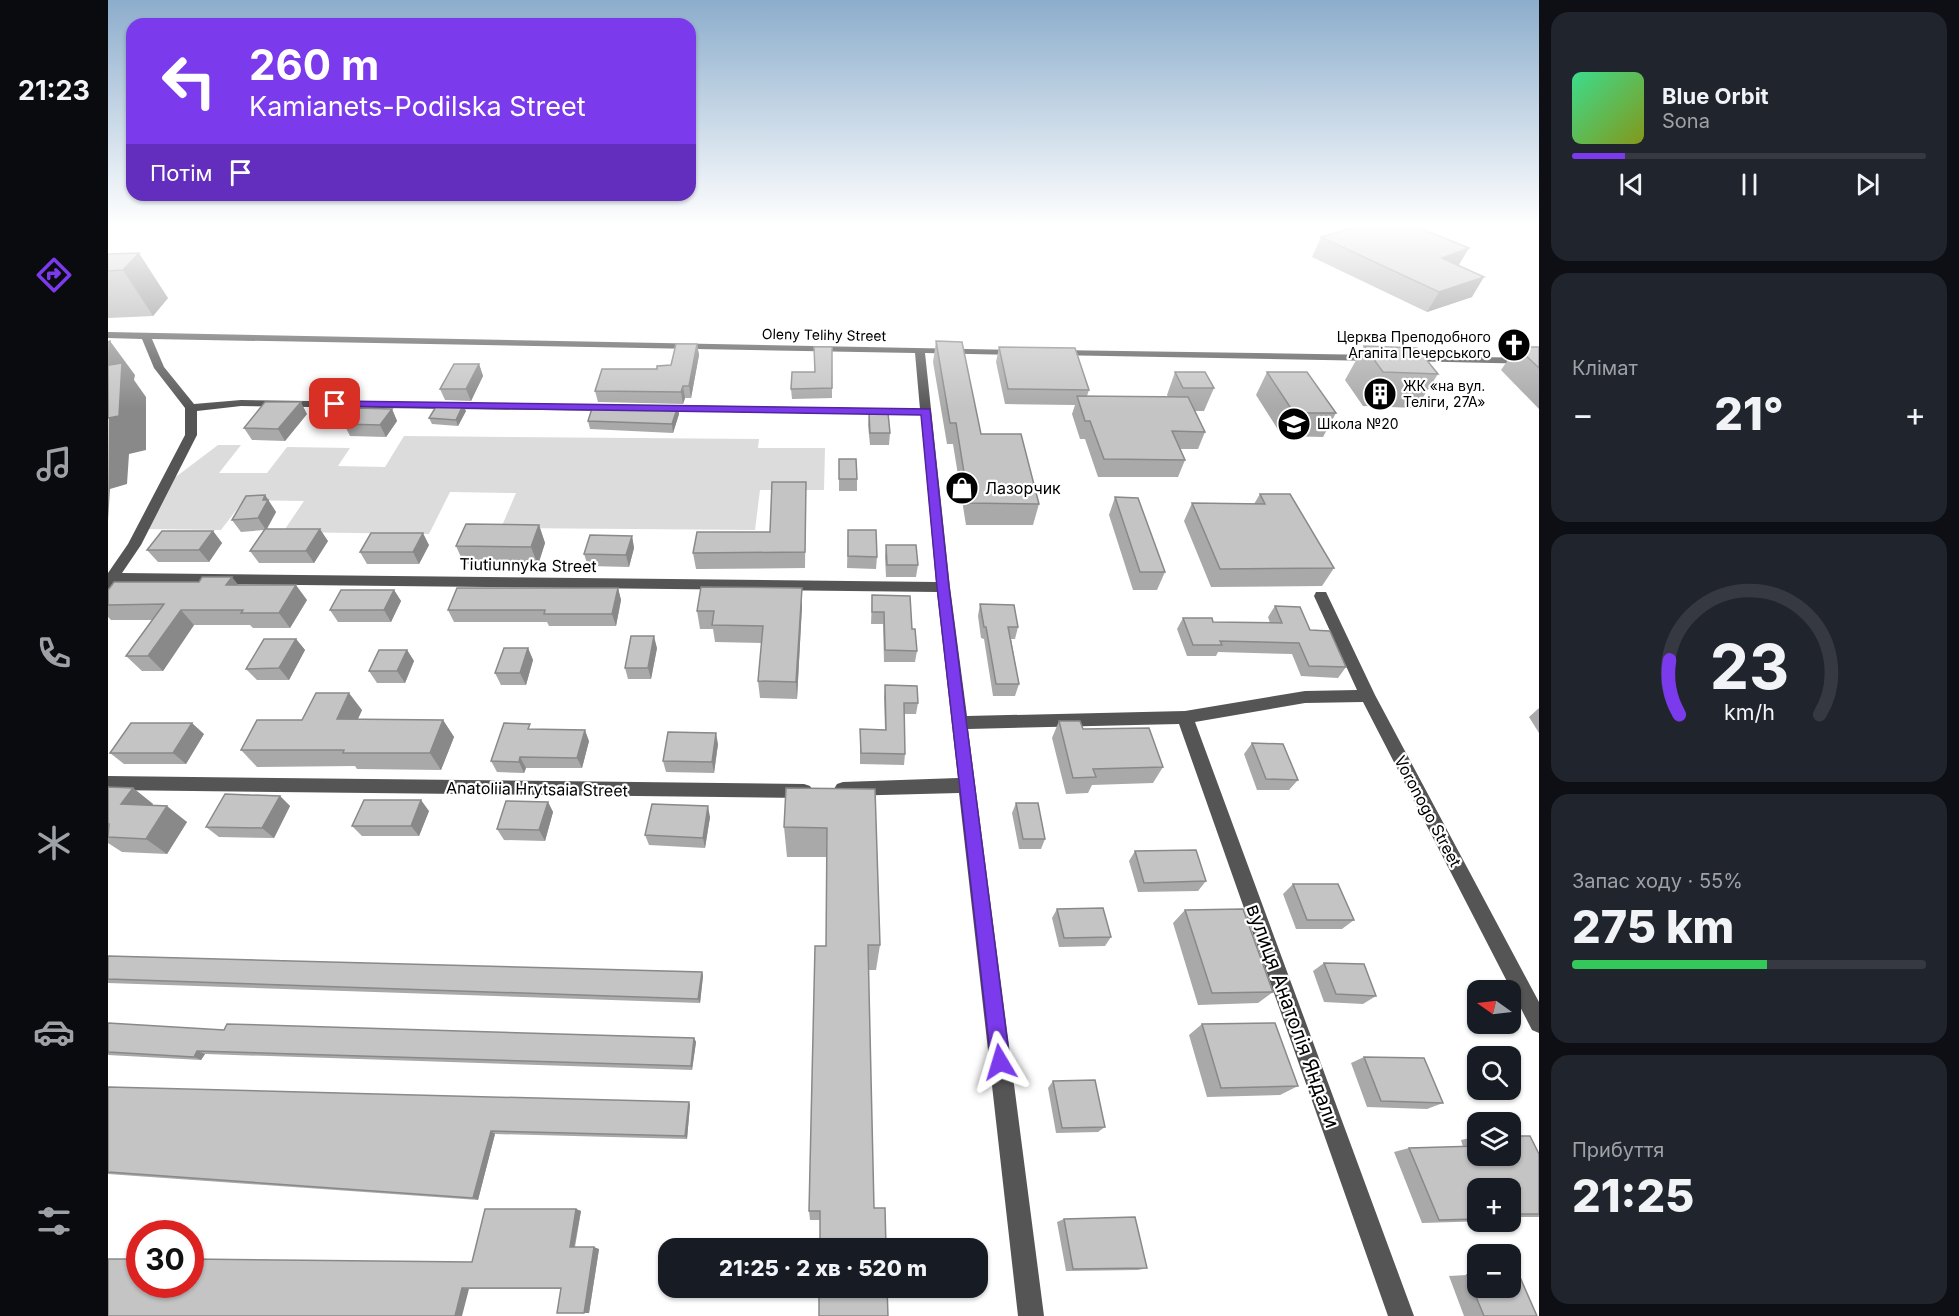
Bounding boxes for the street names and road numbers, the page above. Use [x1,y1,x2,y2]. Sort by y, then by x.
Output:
street label: Oleny Telihy Street [762,325,887,344]
street label: Tiutiunnyka Street [459,554,597,576]
street label: Voronogo Street [1390,752,1466,870]
street label: Anatoliia Hrytsaia Street [446,777,628,801]
street label: вулиця Анатолія Яндали [1241,901,1345,1131]

